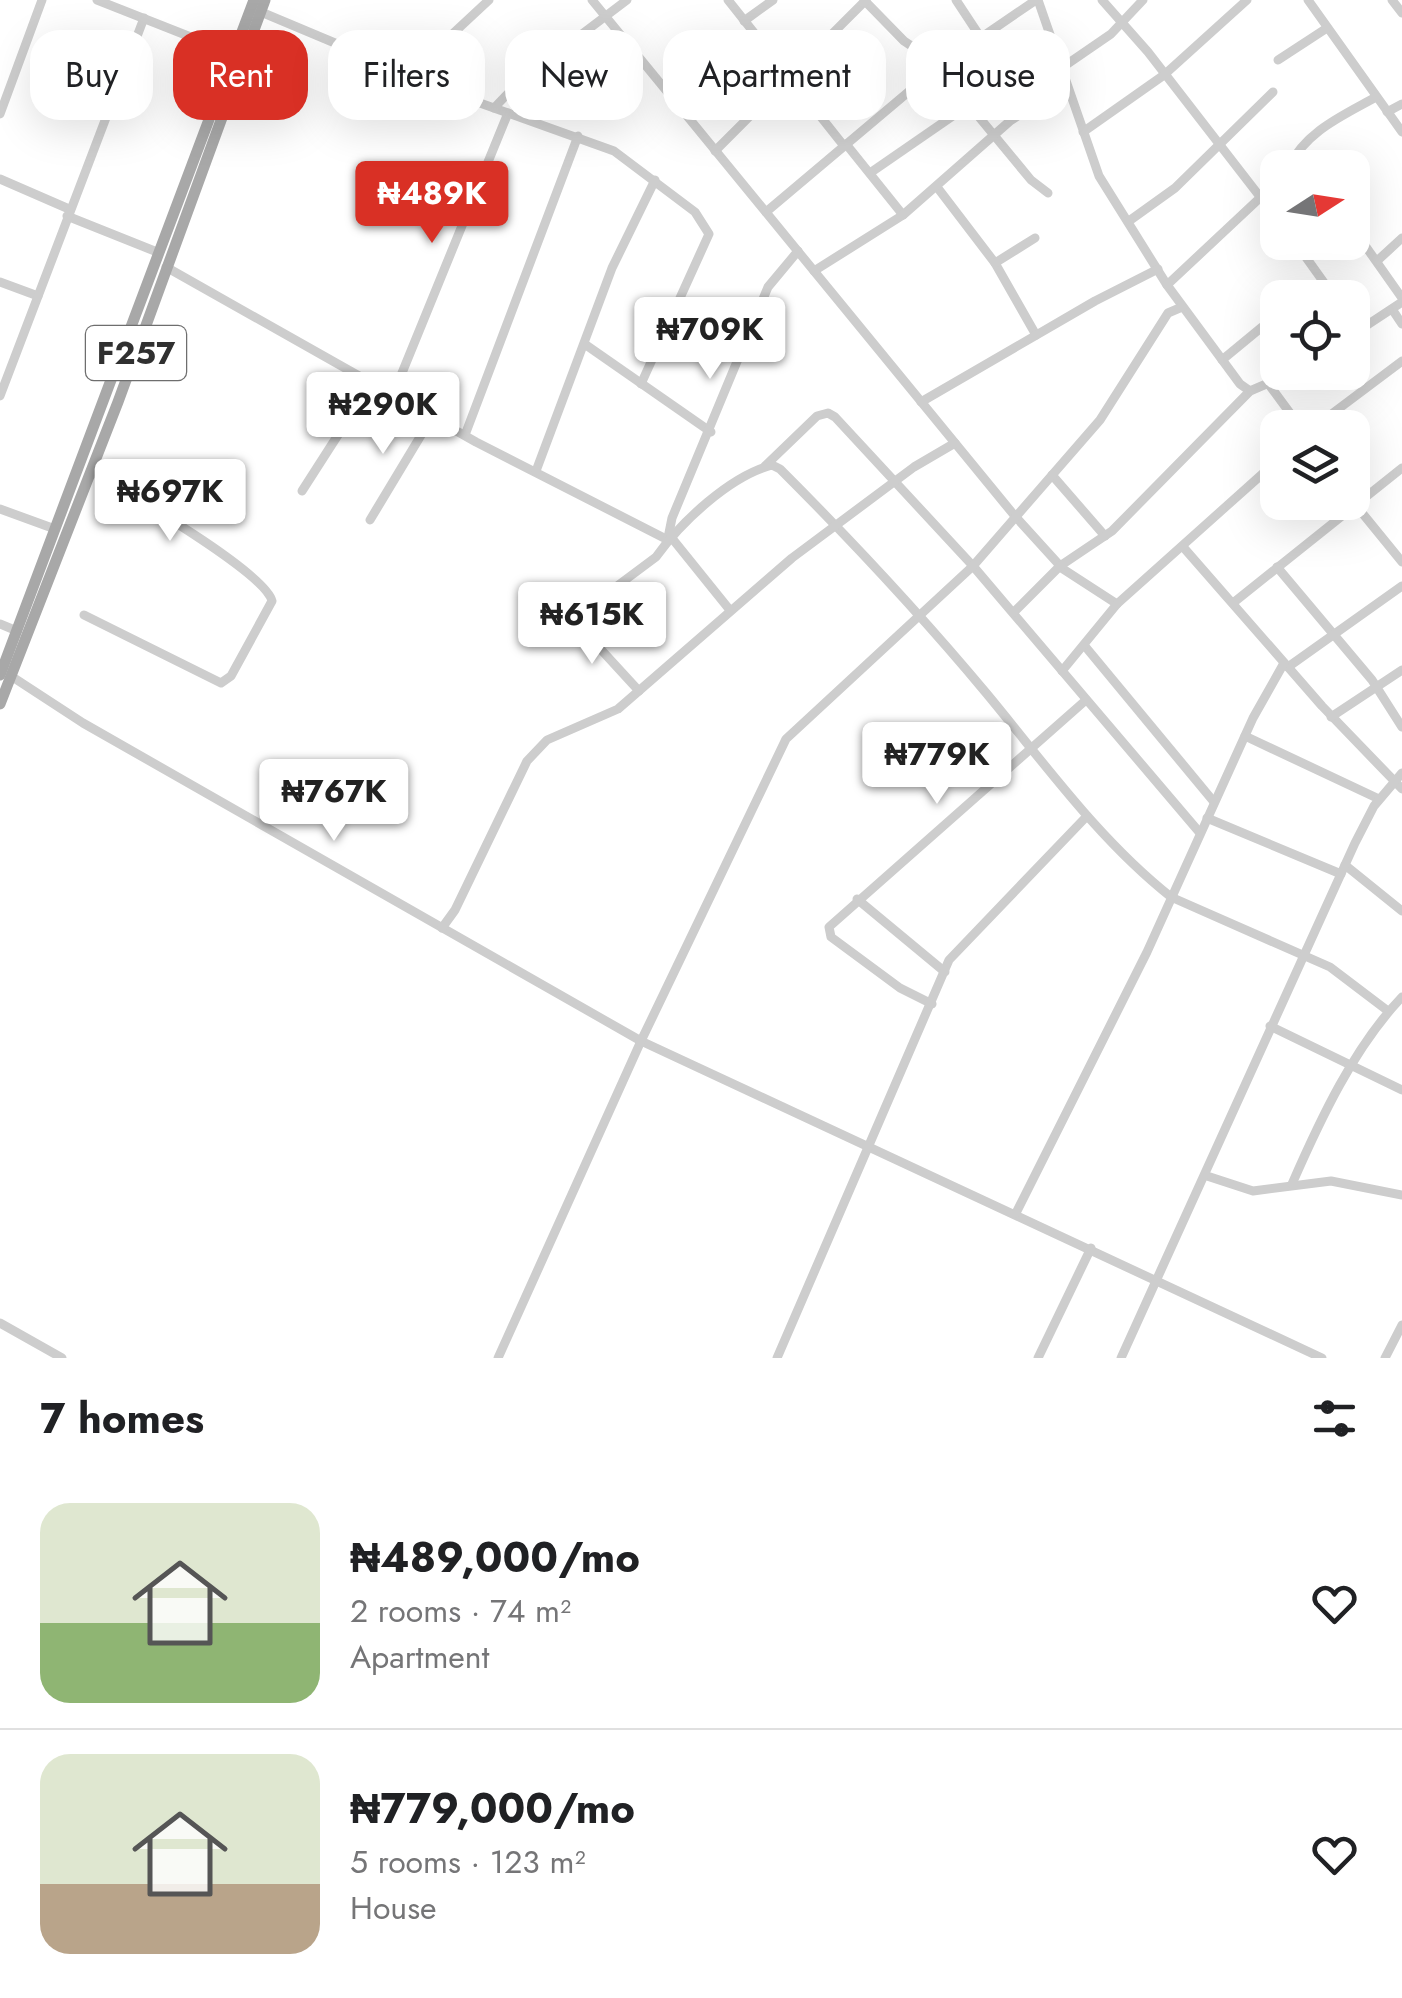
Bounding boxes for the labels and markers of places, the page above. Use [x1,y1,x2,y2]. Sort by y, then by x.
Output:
pin: ₦489K [362,161,502,246]
pin: ₦709K [640,297,780,382]
pin: ₦290K [313,372,453,457]
pin: ₦697K [100,459,240,544]
pin: ₦615K [522,582,662,667]
pin: ₦779K [867,722,1007,807]
pin: ₦767K [264,759,404,844]

